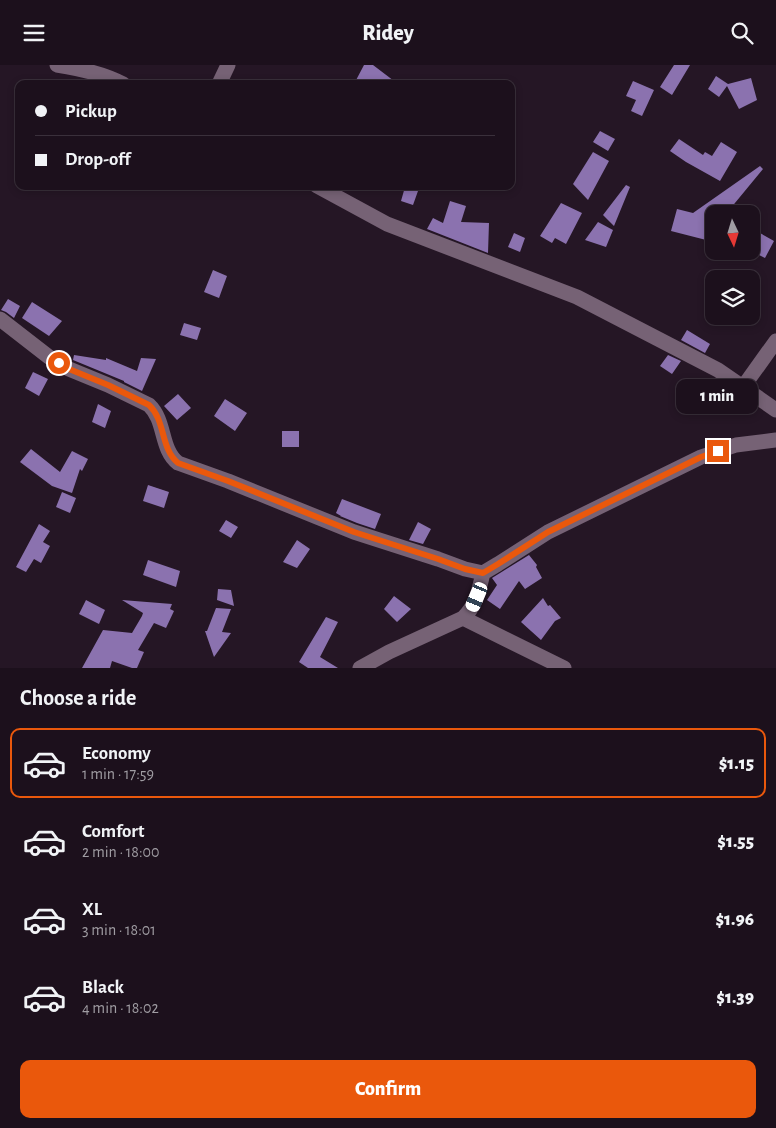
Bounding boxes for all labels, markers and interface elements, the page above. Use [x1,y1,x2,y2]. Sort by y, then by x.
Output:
icon: menu [20,19,48,47]
icon: search [728,19,756,47]
text: Ridey [362,22,414,44]
text: Pickup [65,102,117,121]
text: Drop-off [65,150,130,169]
north arrow [705,205,760,260]
map controls [705,205,760,325]
button: layers [705,270,760,325]
route start [48,352,70,374]
callout: 1 min [677,379,759,413]
text: 1 min [700,388,734,404]
route end [707,440,729,462]
car [464,580,489,614]
text: Choose a ride [20,687,136,709]
icon: car [22,741,67,786]
text: Economy [82,744,151,763]
text: $1.15 [719,754,754,773]
text: 1 min · 17:59 [82,766,154,782]
icon: car [22,819,67,864]
text: Comfort [82,822,144,841]
text: $1.55 [717,832,754,851]
text: 2 min · 18:00 [82,844,159,860]
icon: car [22,897,67,942]
text: XL [82,900,102,919]
text: $1.96 [715,910,754,929]
text: 3 min · 18:01 [82,922,156,938]
icon: car [22,975,67,1020]
text: Black [82,978,124,997]
text: $1.39 [716,988,754,1007]
text: 4 min · 18:02 [82,1000,159,1016]
button: Confirm [20,1060,756,1118]

